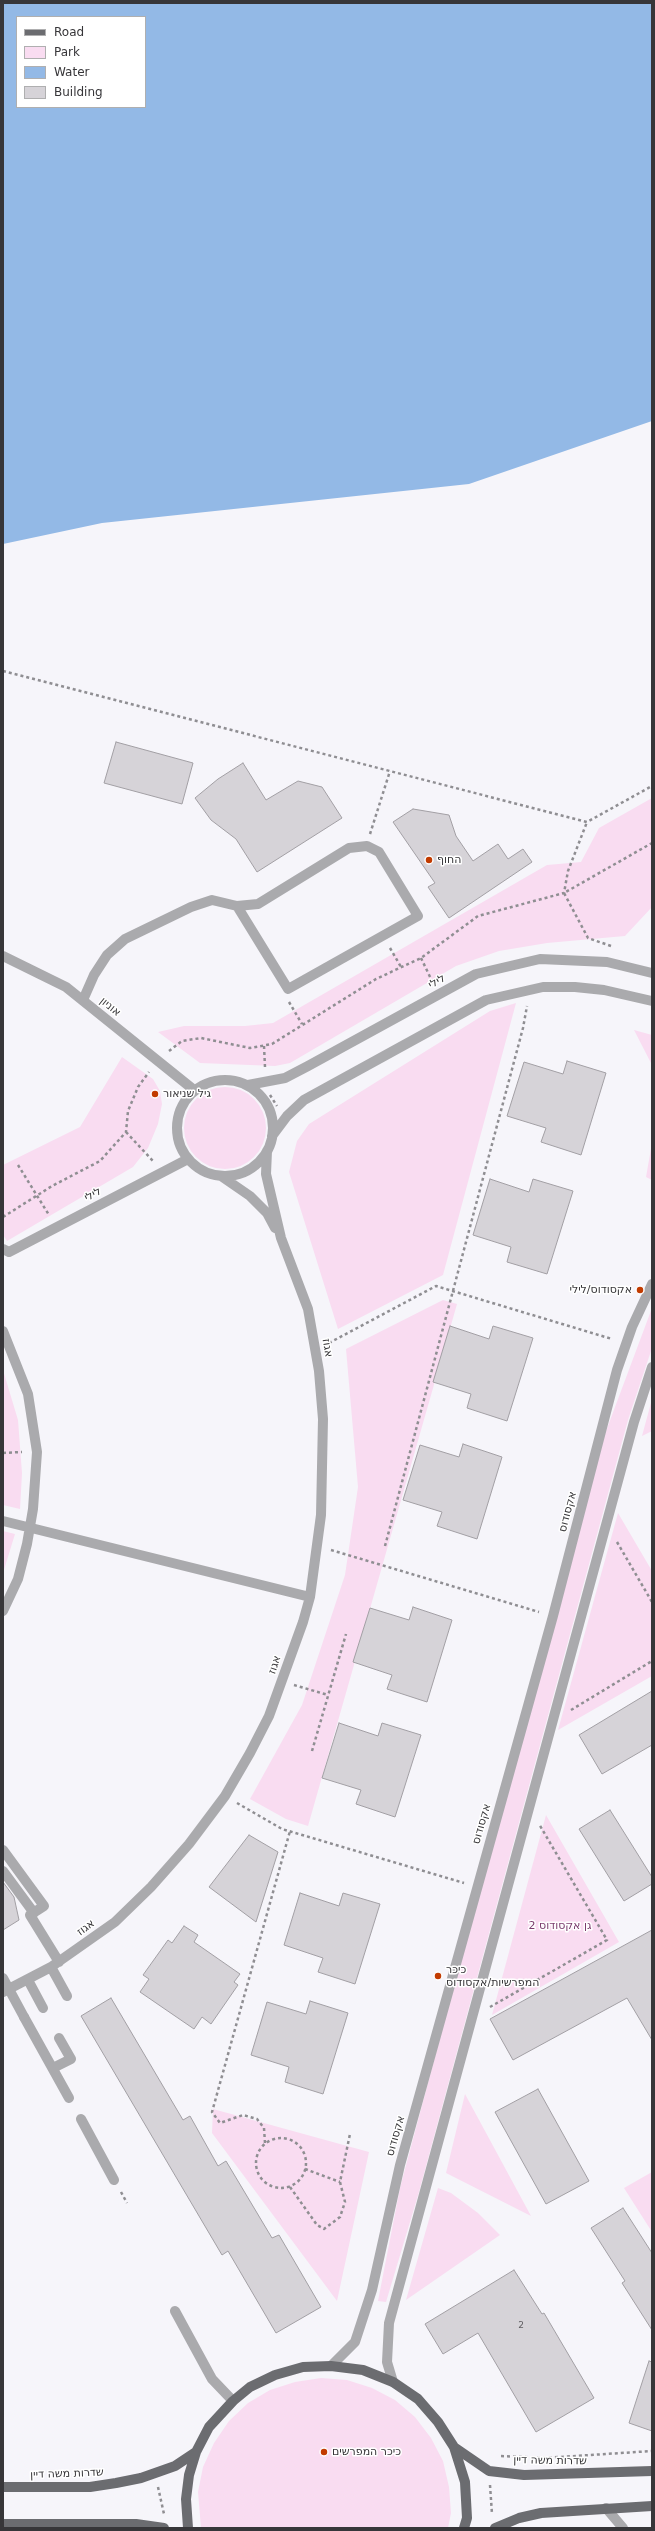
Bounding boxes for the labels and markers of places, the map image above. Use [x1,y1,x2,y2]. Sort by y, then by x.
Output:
place label: החוף [437,853,461,867]
marker: החוף [424,855,434,865]
place label: גיל שניאור [163,1087,211,1101]
marker: גיל שניאור [150,1089,160,1099]
place label: אקסודוס/לילי [569,1283,632,1297]
marker: אקסודוס/לילי [635,1285,645,1295]
place label: כיכר המפרשיות/אקסודוס [446,1963,539,1989]
marker: כיכר המפרשיות/אקסודוס [433,1971,443,1981]
place label: כיכר המפרשים [332,2445,401,2459]
marker: כיכר המפרשים [319,2447,329,2457]

